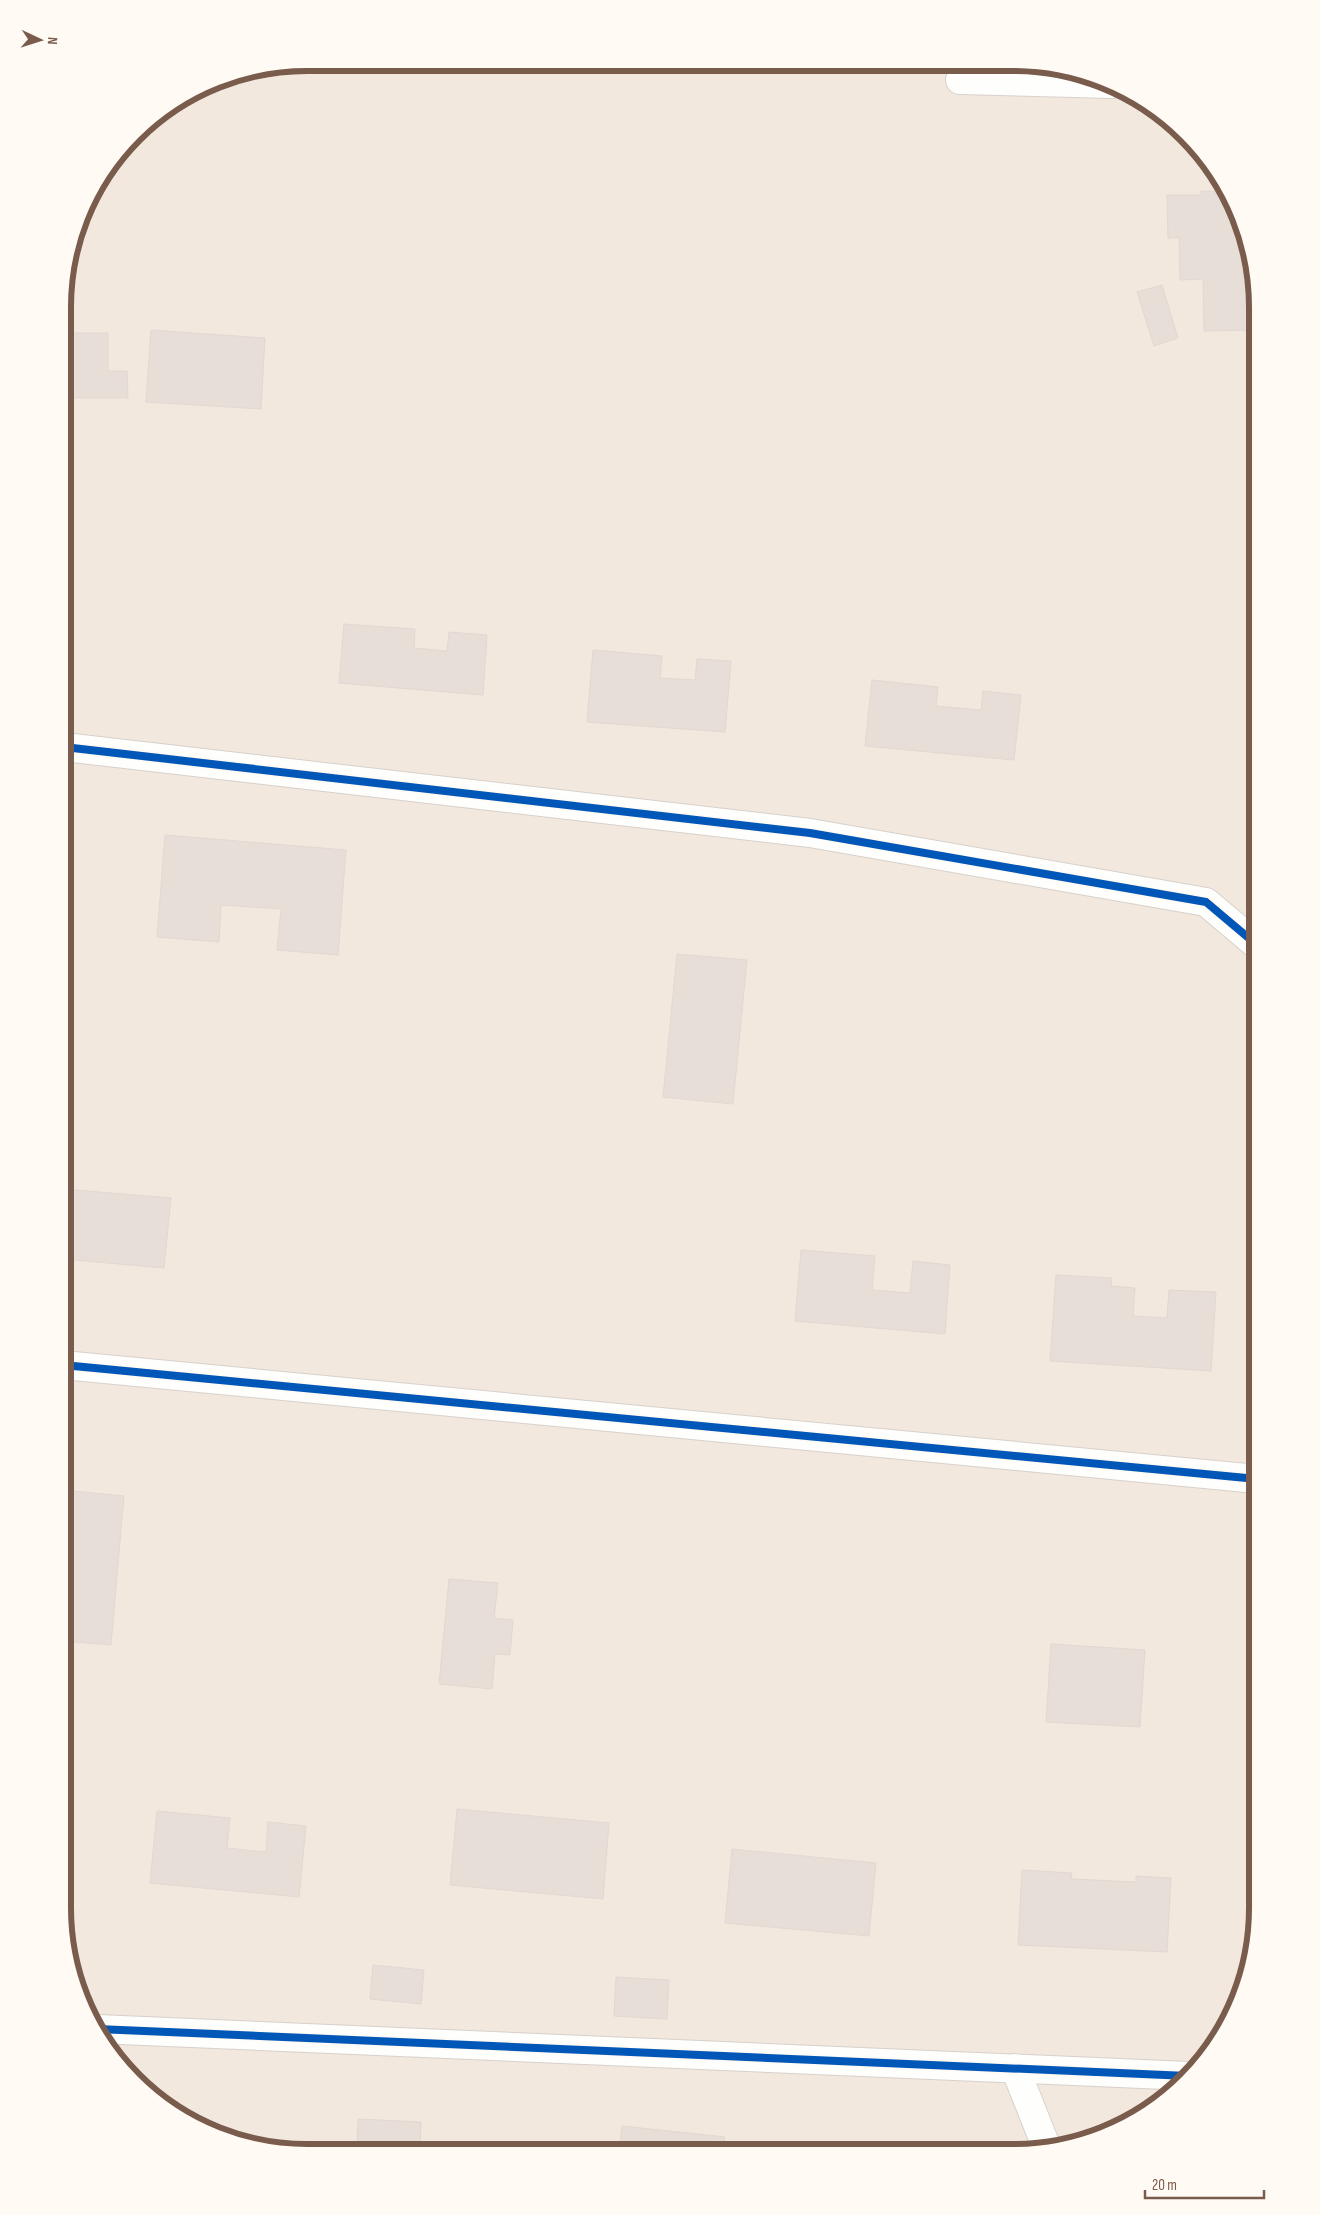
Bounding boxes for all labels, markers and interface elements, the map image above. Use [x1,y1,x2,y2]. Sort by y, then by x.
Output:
north arrow [15,15,65,65]
text: N [44,37,61,45]
scale bar [1145,2168,1264,2200]
text: 20 m [1152,2176,1177,2195]

